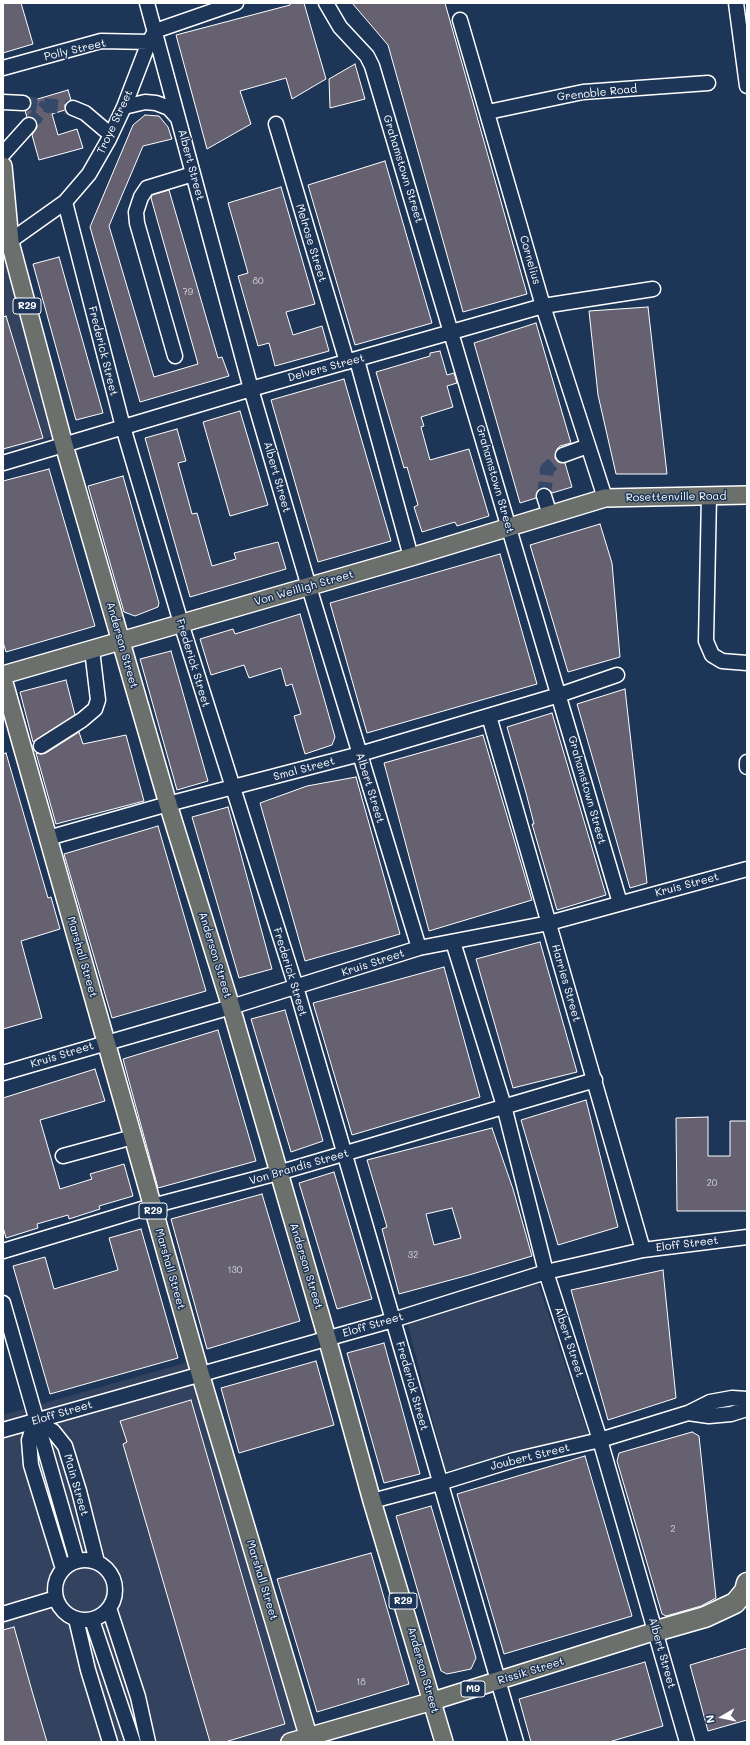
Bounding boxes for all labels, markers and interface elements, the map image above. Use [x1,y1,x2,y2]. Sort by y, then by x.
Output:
street label: Polly Street [43,36,107,64]
street label: Grenoble Road [556,82,638,104]
street label: Troye Street [94,88,136,156]
street label: Grahamstown Street [380,113,426,225]
street label: Albert Street [175,128,207,202]
street label: Melrose Street [293,202,329,284]
street label: Cornelius [517,234,543,286]
house number: 80 [253,276,263,286]
house number: 79 [183,287,193,297]
road number: R29 [13,298,41,314]
street label: Frederick Street [85,305,121,397]
street label: Delvers Street [286,351,366,385]
street label: Grahamstown Street [473,423,517,535]
street label: Albert Street [261,440,293,514]
street label: Rosettenville Road [626,490,726,504]
street label: Von Weilligh Street [253,567,355,609]
street label: Anderson Street [103,600,141,690]
street label: Frederick Street [173,617,213,709]
street label: Grahamstown Street [565,734,609,846]
street label: Albert Street [353,751,387,825]
street label: Smal Street [272,754,336,784]
street label: Kruis Street [654,870,720,900]
street label: Anderson Street [196,910,234,1000]
street label: Marshall Street [64,915,100,999]
street label: Frederick Street [270,926,310,1018]
street label: Harries Street [549,943,583,1023]
street label: Kruis Street [340,947,406,979]
street label: Kruis Street [29,1039,95,1071]
street label: Von Brandis Street [248,1146,350,1188]
house number: 20 [707,1178,717,1188]
road number: R29 [139,1203,167,1219]
street label: Anderson Street [287,1221,325,1311]
street label: Marshall Street [152,1227,188,1311]
street label: Eloff Street [655,1234,719,1254]
house number: 32 [408,1250,418,1260]
house number: 130 [228,1265,242,1275]
street label: Albert Street [551,1305,587,1379]
street label: Eloff Street [341,1310,405,1340]
street label: Frederick Street [393,1340,431,1432]
street label: Eloff Street [30,1398,94,1428]
street label: Joubert Street [489,1441,571,1473]
street label: Main Street [61,1453,91,1517]
house number: 2 [670,1524,676,1534]
street label: Marshall Street [243,1538,281,1622]
road number: R29 [389,1593,417,1609]
street label: Albert Street [646,1616,678,1690]
street label: Anderson Street [404,1625,442,1715]
street label: Rissik Street [496,1655,566,1687]
house number: 18 [356,1677,366,1687]
road number: M9 [461,1681,485,1697]
north arrow [702,1697,742,1737]
text: N [702,1714,718,1724]

